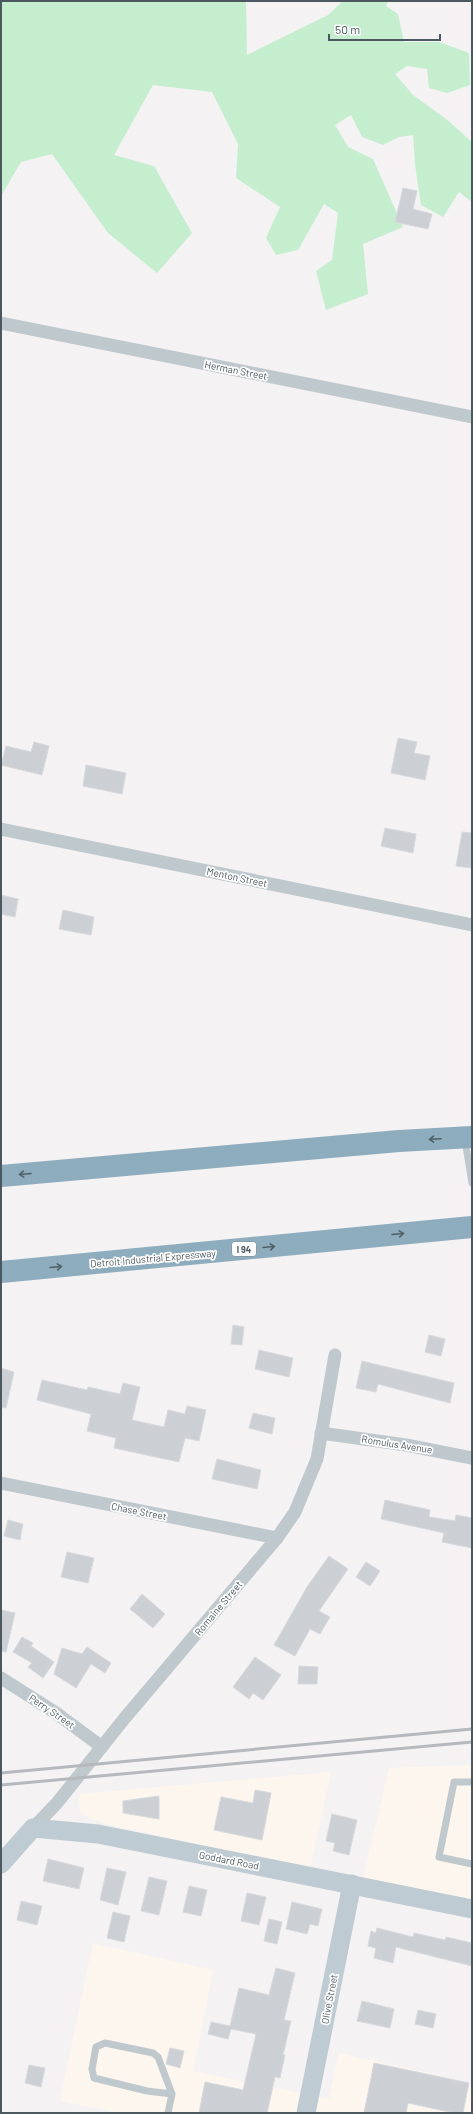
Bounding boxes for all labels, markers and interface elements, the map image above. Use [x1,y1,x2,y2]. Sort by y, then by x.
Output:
scale bar [329,16,440,42]
text: 50 m [335,22,360,36]
street label: Herman Street [204,358,269,382]
street label: Menton Street [206,865,269,889]
one-way arrow [429,1136,442,1143]
one-way arrow [19,1171,32,1178]
one-way arrow [391,1231,404,1238]
road number: I 94 [232,1242,256,1256]
one-way arrow [262,1243,275,1250]
street label: Detroit Industrial Expressway [90,1246,217,1269]
one-way arrow [49,1263,62,1271]
street label: Romulus Avenue [361,1432,433,1456]
street label: Chase Street [110,1500,168,1522]
street label: Romaine Street [192,1578,244,1638]
street label: Perry Street [27,1691,77,1731]
street label: Goddard Road [198,1848,260,1872]
street label: Olive Street [318,1973,340,2025]

